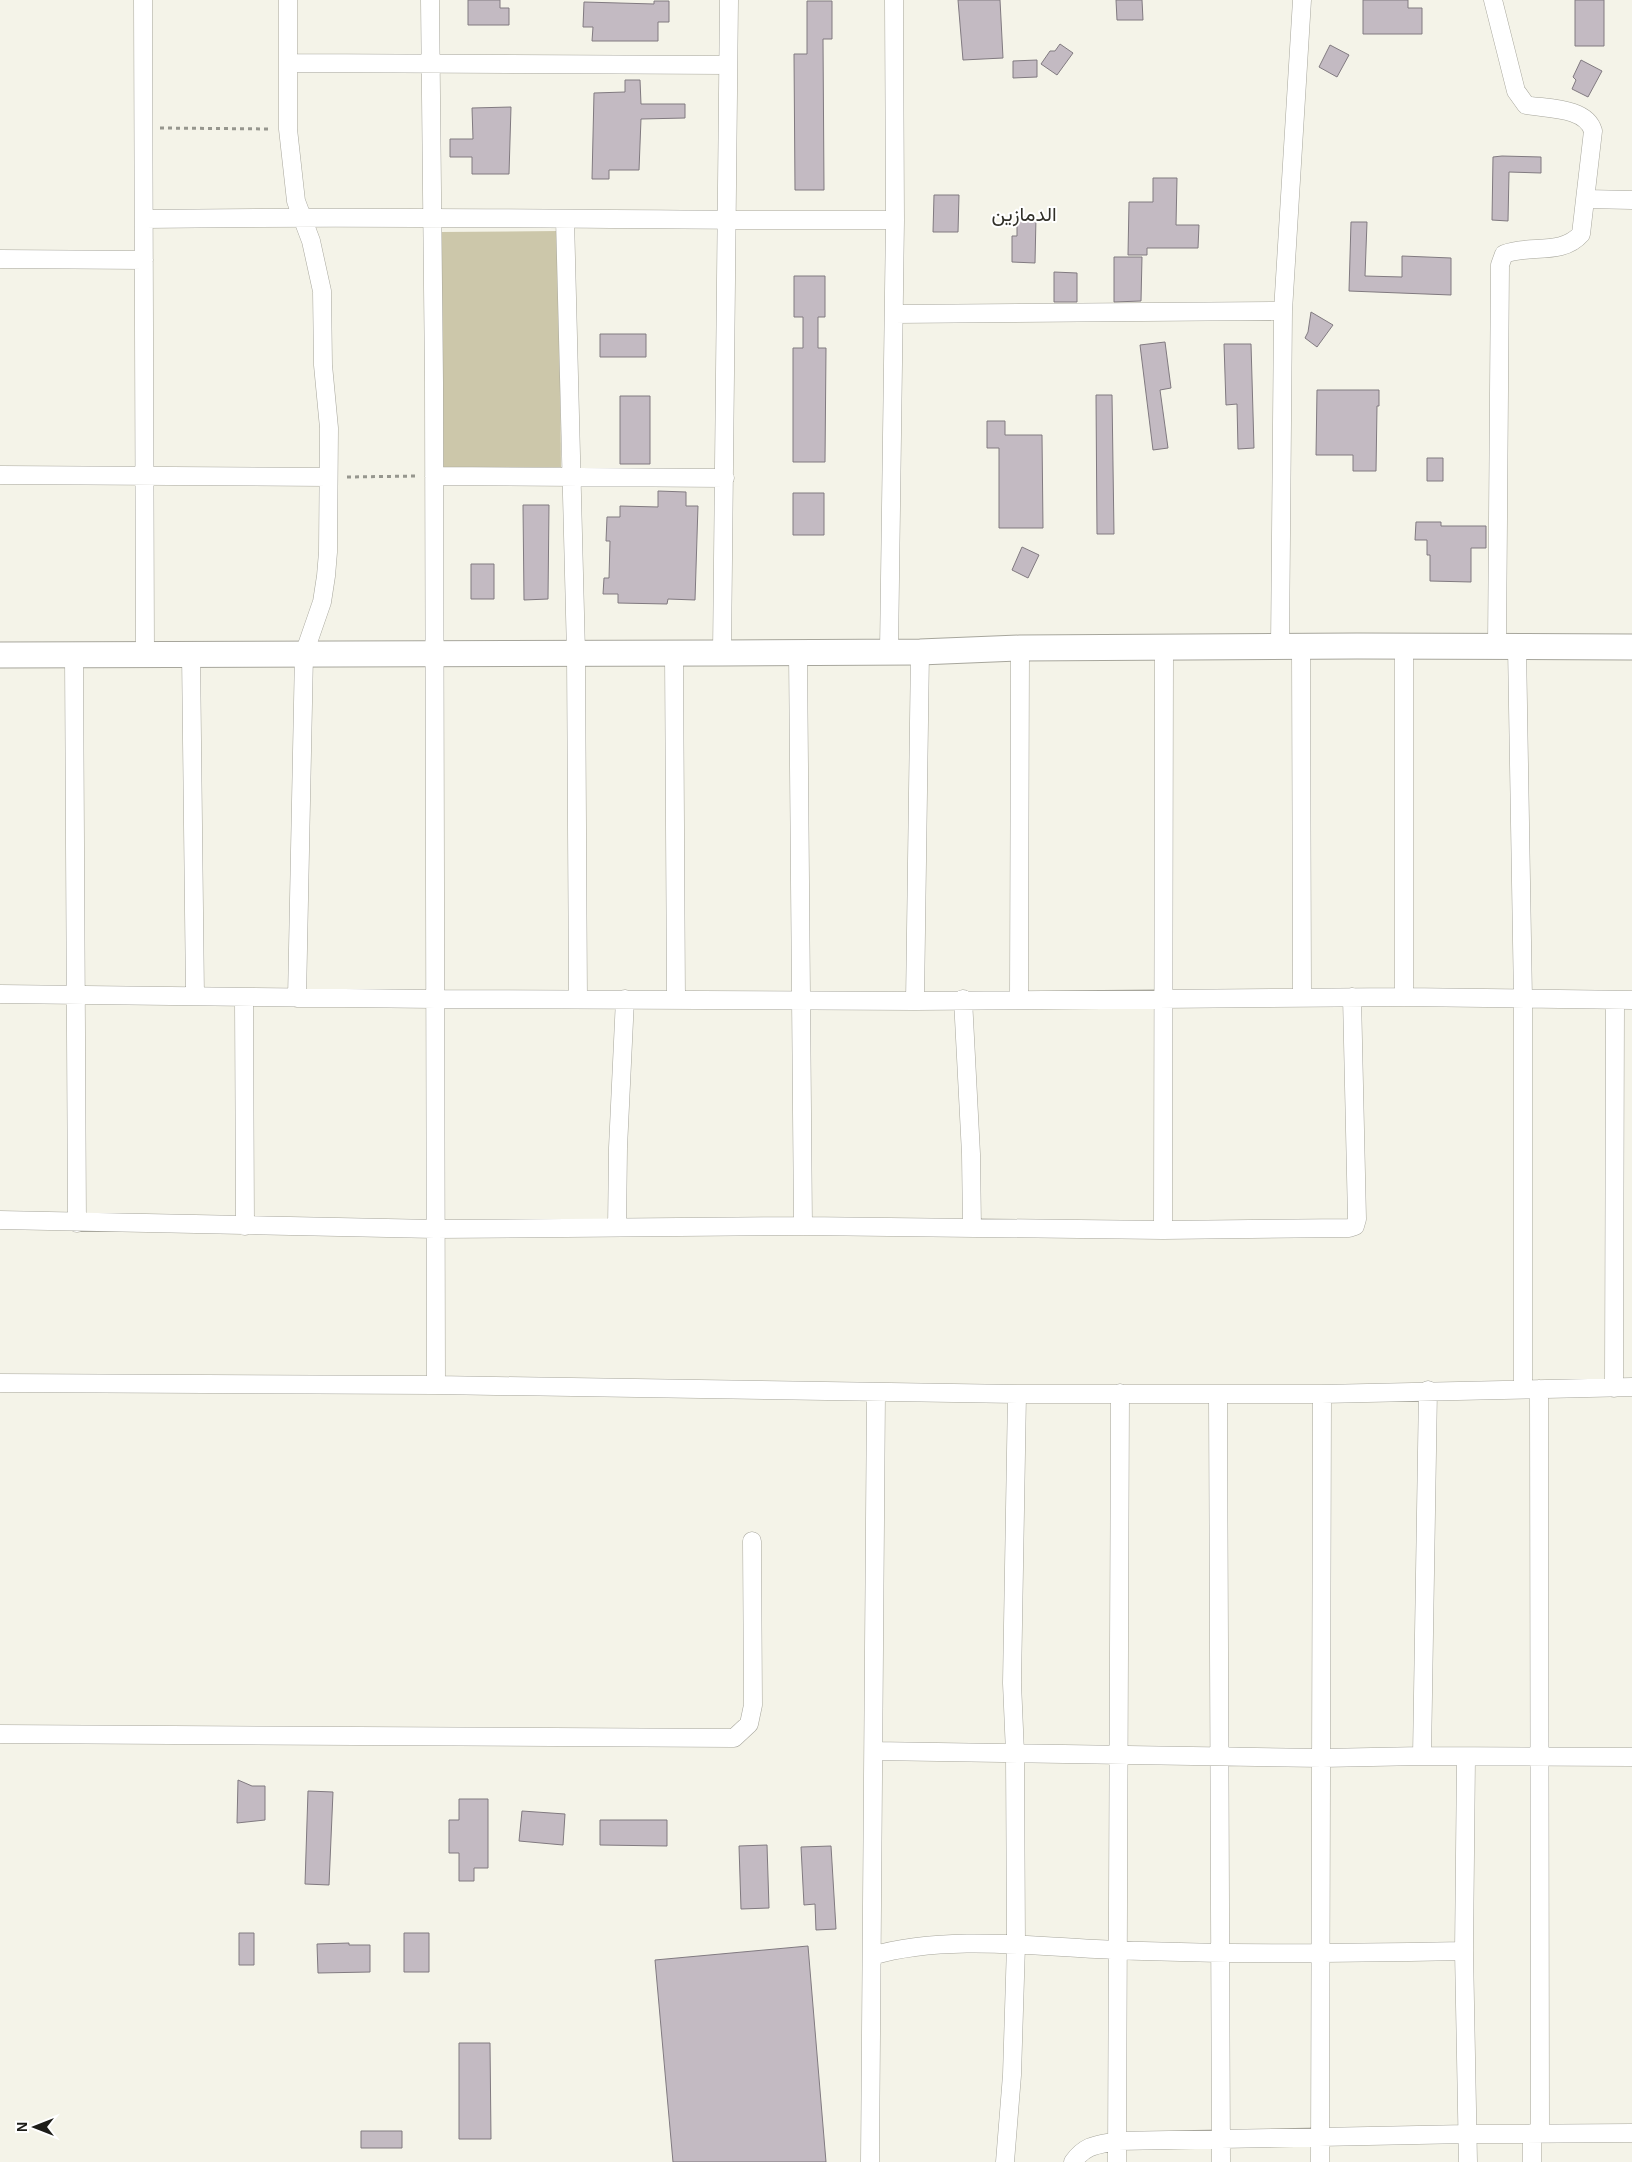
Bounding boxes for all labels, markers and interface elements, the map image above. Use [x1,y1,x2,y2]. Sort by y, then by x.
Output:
district label: الدمازين [991,203,1057,227]
north arrow [10,2102,60,2152]
text: N [14,2122,30,2132]

